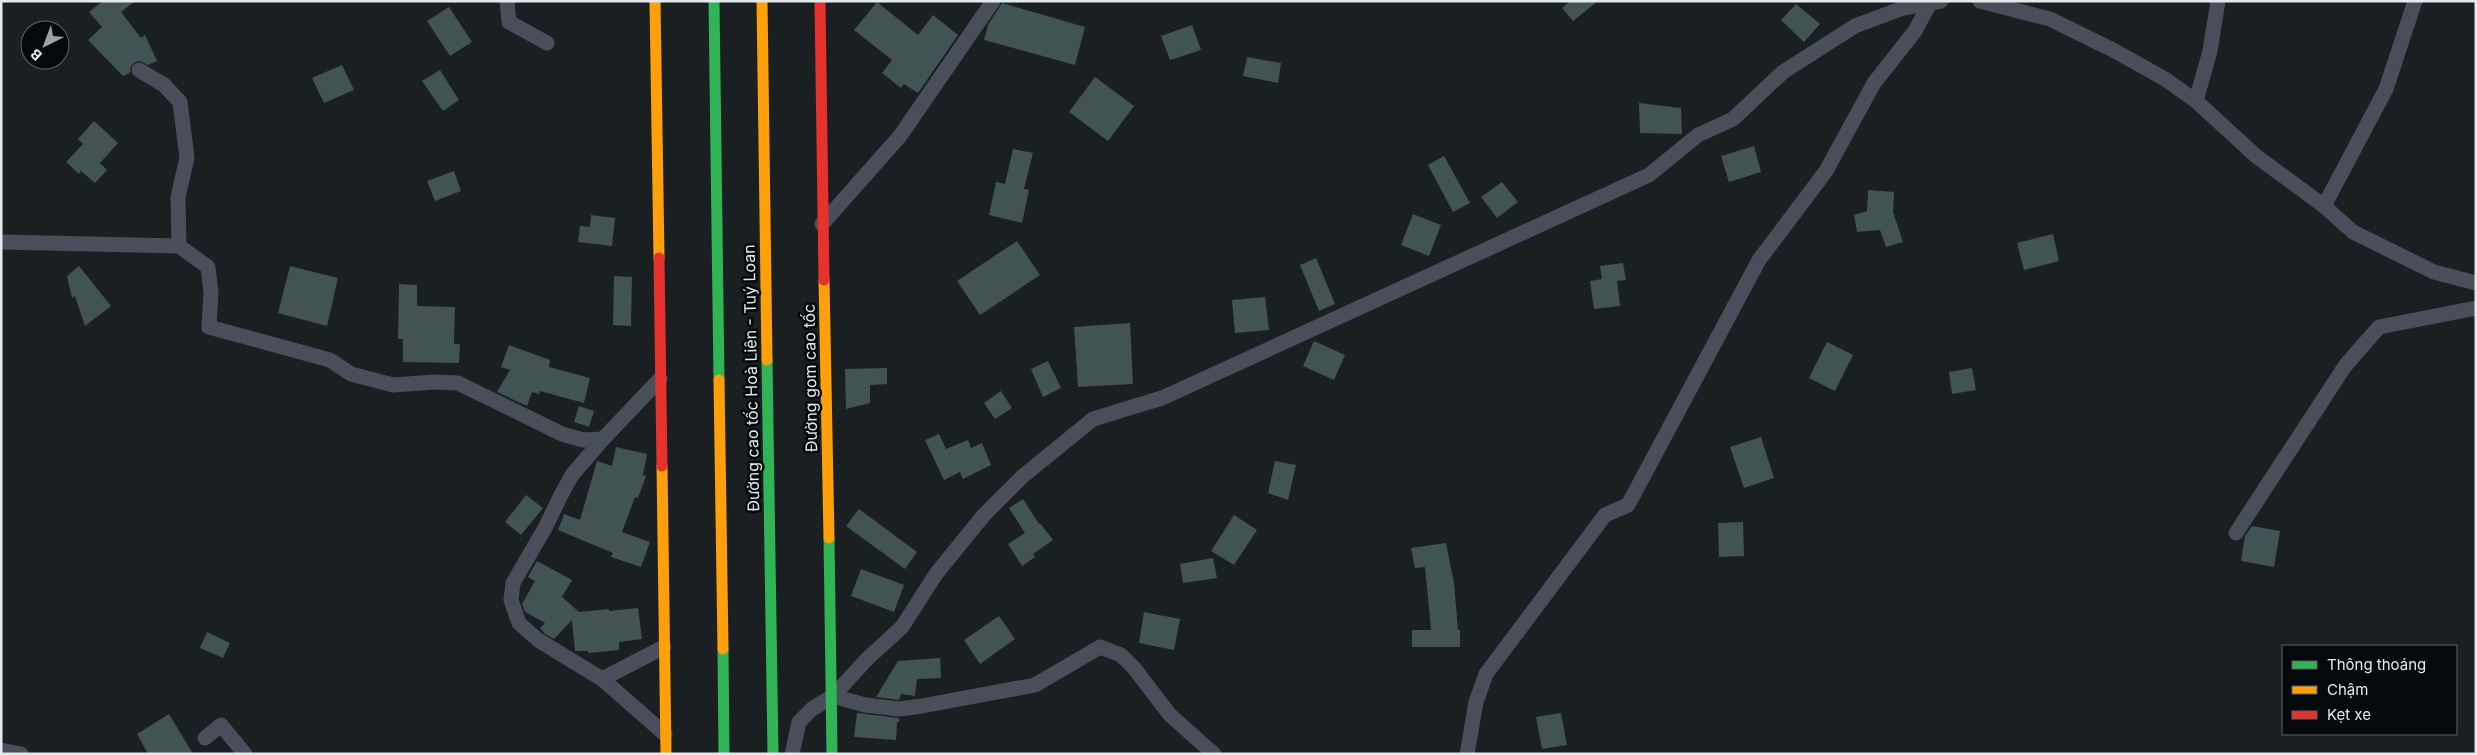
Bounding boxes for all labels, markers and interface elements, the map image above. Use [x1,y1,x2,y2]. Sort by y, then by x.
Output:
north arrow [20,20,70,70]
text: B [27,46,45,64]
street label: Đường cao tốc Hoà Liên - Tuý Loan [739,244,763,512]
street label: Đường gom cao tốc [799,304,821,452]
legend [2282,645,2457,735]
text: Thông thoáng [2327,655,2426,674]
text: Chậm [2327,680,2368,699]
text: Kẹt xe [2327,705,2371,724]

